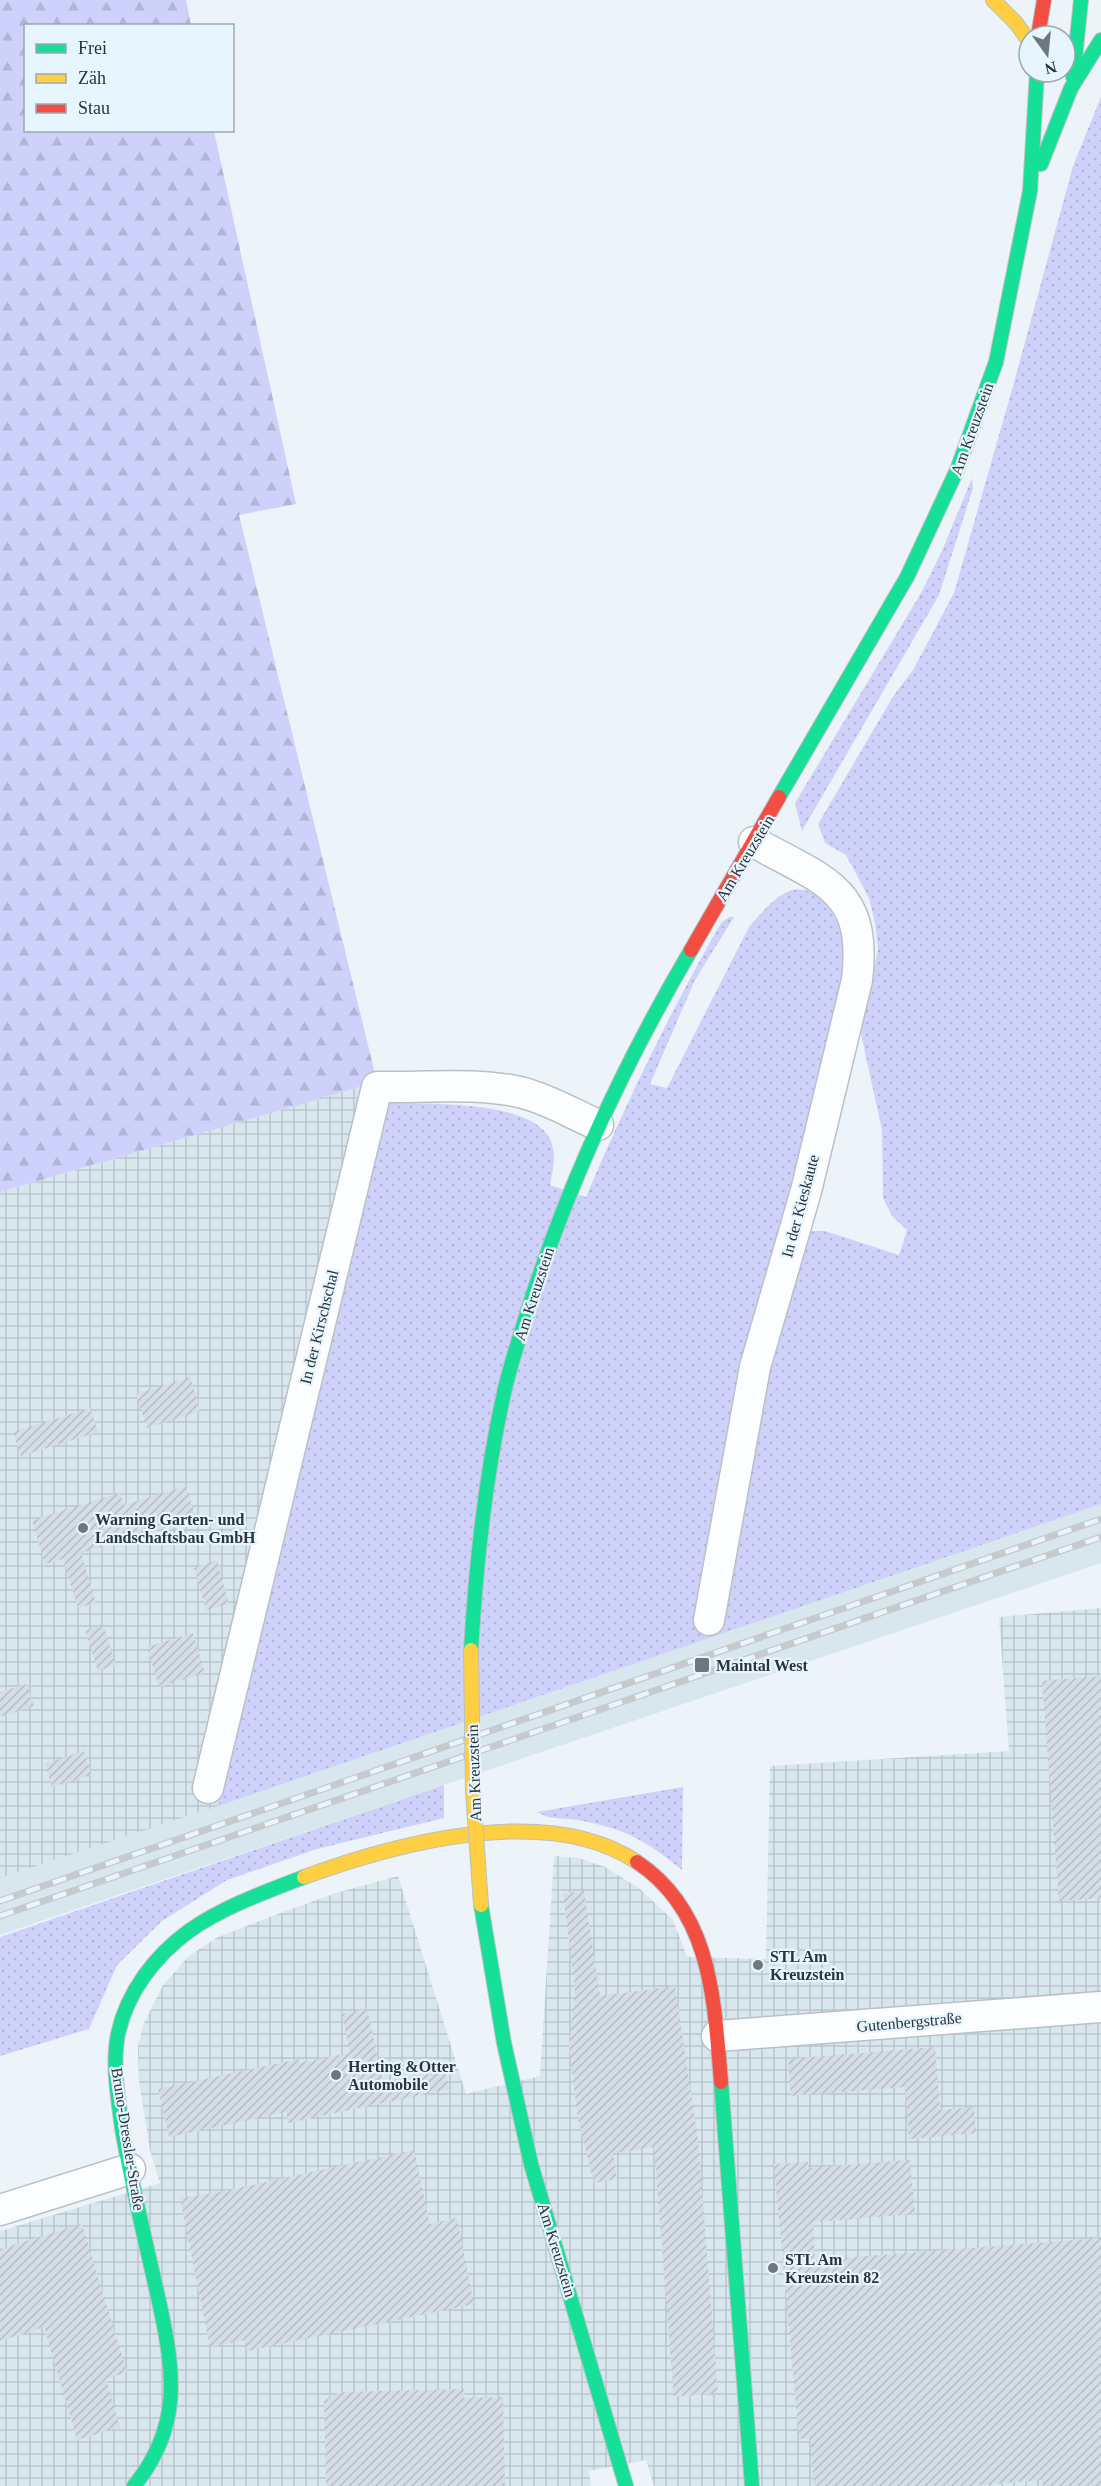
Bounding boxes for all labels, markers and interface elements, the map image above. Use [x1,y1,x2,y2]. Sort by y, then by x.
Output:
legend [24,24,234,132]
north arrow [1017,24,1077,84]
text: Frei [78,38,107,58]
text: N [1043,58,1059,78]
text: Zäh [78,68,106,88]
text: Stau [78,98,110,118]
street label: Am Kreuzstein [947,380,997,478]
street label: Am Kreuzstein [713,812,777,904]
street label: In der Kieskaute [778,1153,822,1259]
street label: Am Kreuzstein [511,1245,557,1343]
street label: In der Kirschschal [297,1268,342,1386]
place label: Warning Garten- und Landschaftsbau GmbH [95,1511,256,1546]
marker: Warning Garten- und Landschaftsbau GmbH [76,1521,90,1535]
marker: Maintal West [693,1656,711,1674]
place label: Maintal West [716,1657,808,1674]
street label: Am Kreuzstein [464,1724,484,1822]
place label: STL Am Kreuzstein [770,1948,844,1983]
marker: STL Am Kreuzstein [751,1958,765,1972]
street label: Gutenbergstraße [856,2009,962,2036]
place label: Herting &Otter Automobile [348,2058,456,2093]
street label: Bruno-Dressler-Straße [108,2066,148,2212]
marker: Herting &Otter Automobile [329,2068,343,2082]
street label: Am Kreuzstein [535,2201,579,2299]
place label: STL Am Kreuzstein 82 [785,2251,879,2286]
marker: STL Am Kreuzstein 82 [766,2261,780,2275]

